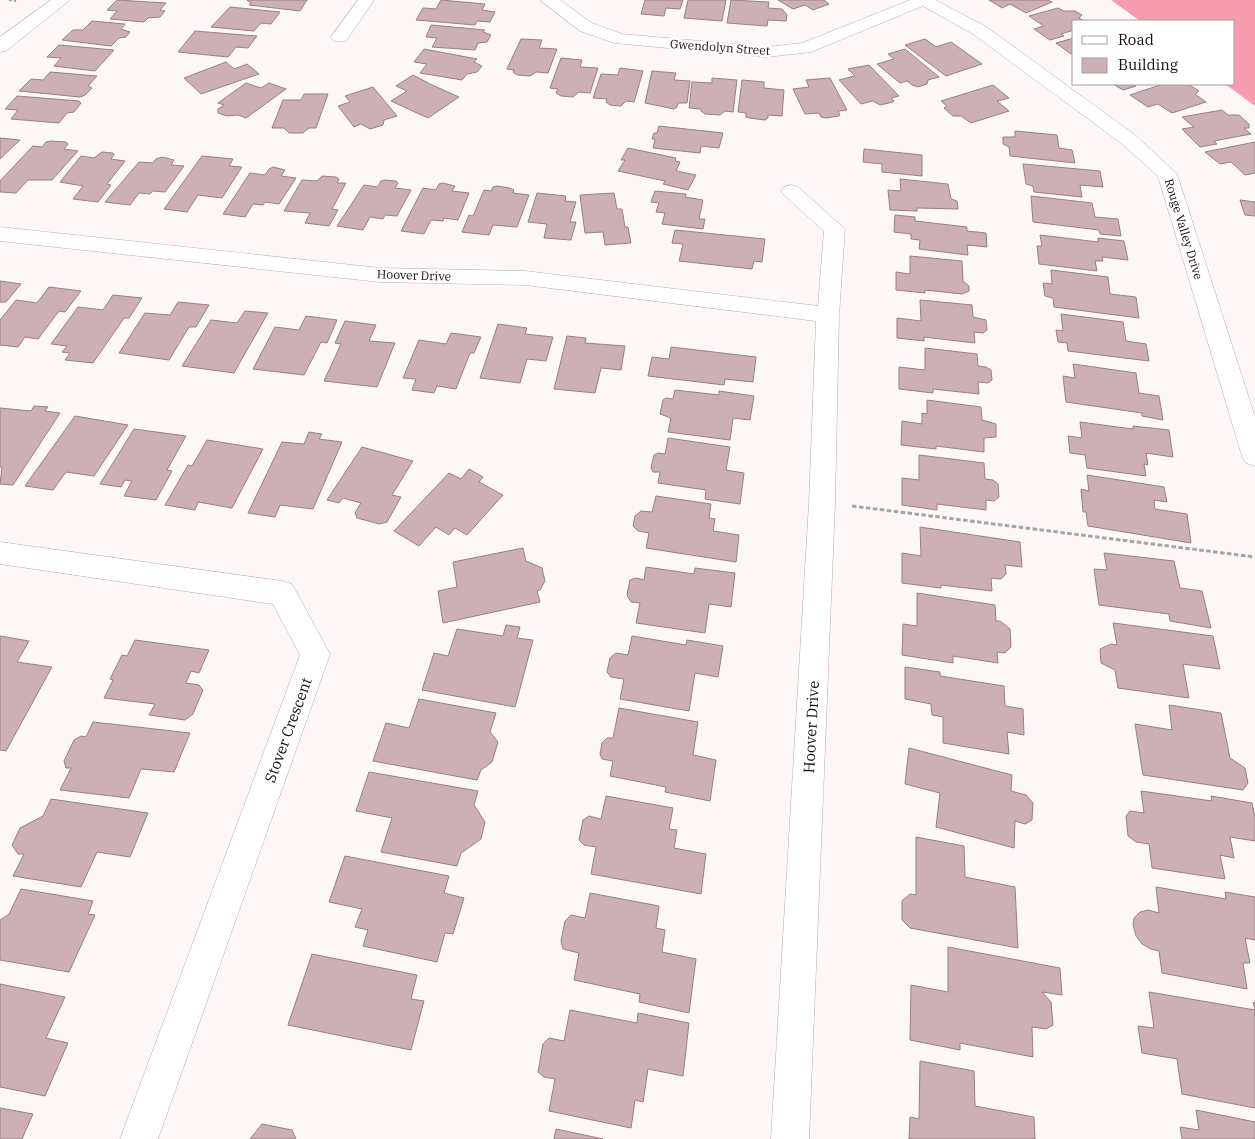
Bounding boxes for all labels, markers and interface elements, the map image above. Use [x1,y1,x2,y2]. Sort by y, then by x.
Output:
legend [1072,20,1235,85]
text: Road [1118,30,1154,49]
street label: Gwendolyn Street [669,36,771,58]
text: Building [1118,55,1178,74]
street label: Rouge Valley Drive [1162,177,1206,281]
street label: Hoover Drive [377,266,451,284]
street label: Stover Crescent [260,675,316,785]
street label: Hoover Drive [799,680,823,774]

